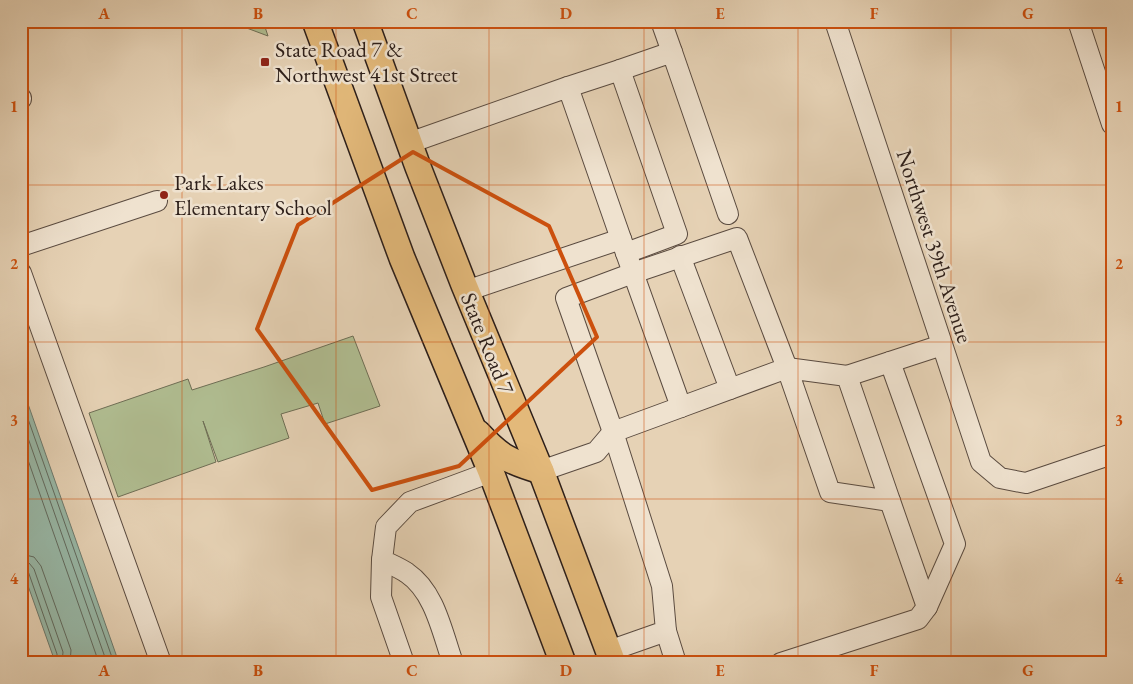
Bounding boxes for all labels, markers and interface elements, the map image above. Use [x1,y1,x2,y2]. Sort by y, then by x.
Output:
text: A [97,3,110,24]
text: B [253,3,263,24]
text: C [406,3,418,24]
text: D [560,3,572,24]
text: E [715,3,725,24]
text: F [870,3,879,24]
text: G [1022,3,1034,24]
place label: State Road 7 & Northwest 41st Street [275,35,458,89]
marker: State Road 7 & Northwest 41st Street [259,56,271,68]
text: 1 [10,96,18,117]
text: 1 [1115,96,1123,117]
street label: Northwest 39th Avenue [890,146,980,347]
place label: Park Lakes Elementary School [174,168,332,222]
marker: Park Lakes Elementary School [158,189,170,201]
text: 2 [10,253,19,274]
text: 2 [1115,253,1124,274]
street label: State Road 7 [454,288,521,399]
text: 3 [10,410,18,431]
text: 3 [1115,410,1123,431]
text: 4 [10,568,19,589]
text: 4 [1115,568,1124,589]
text: A [97,660,110,681]
text: B [253,660,263,681]
text: C [406,660,418,681]
text: D [560,660,572,681]
text: E [715,660,725,681]
text: F [870,660,879,681]
text: G [1022,660,1034,681]

